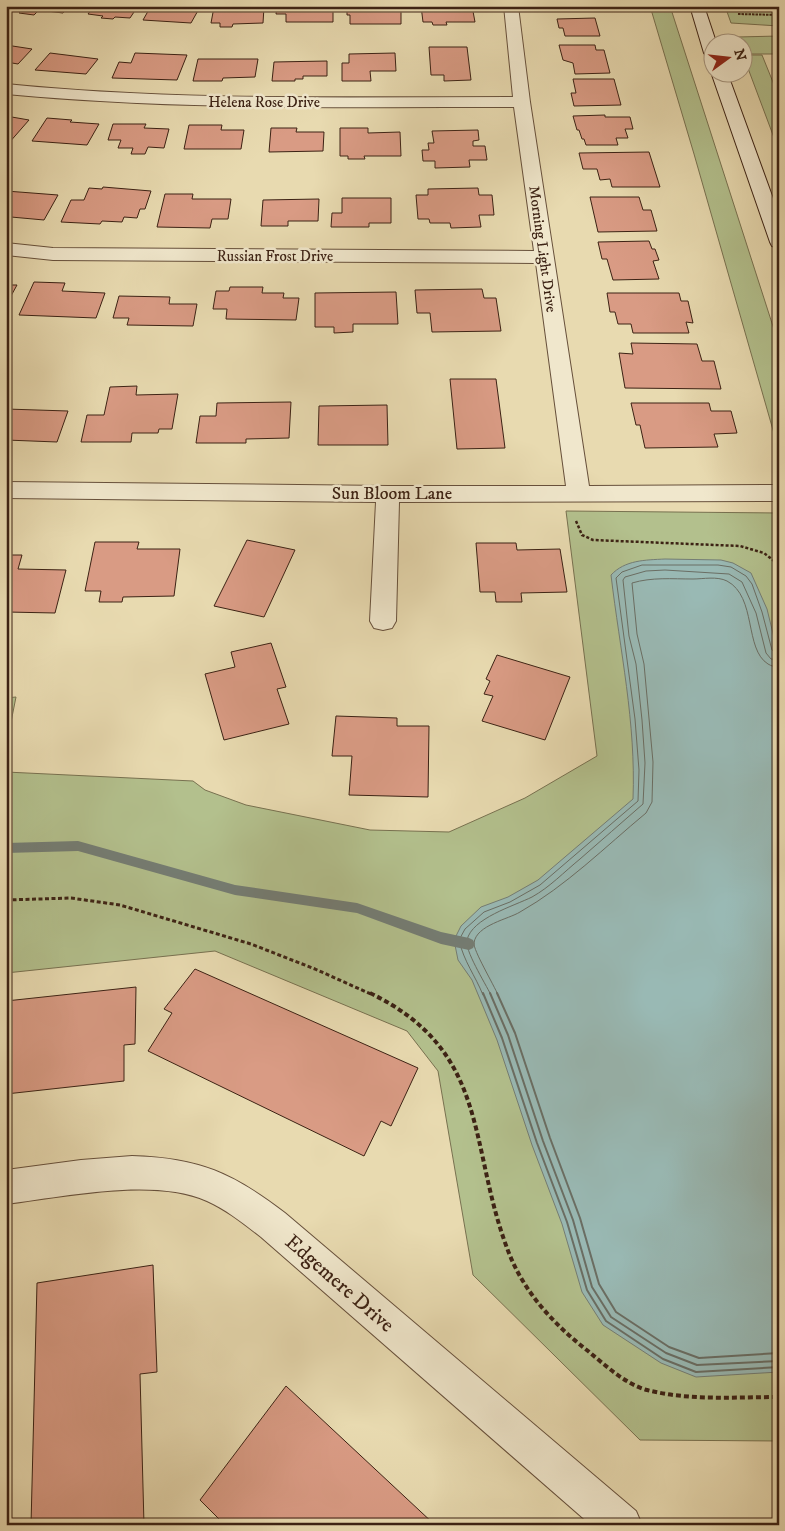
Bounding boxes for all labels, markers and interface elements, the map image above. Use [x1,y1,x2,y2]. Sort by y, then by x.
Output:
north arrow [702,32,752,82]
text: N [729,47,750,63]
street label: Helena Rose Drive [208,93,320,112]
street label: Morning Light Drive [524,185,561,314]
street label: Russian Frost Drive [217,247,333,266]
street label: Sun Bloom Lane [332,483,452,505]
street label: Edgemere Drive [279,1229,400,1339]

